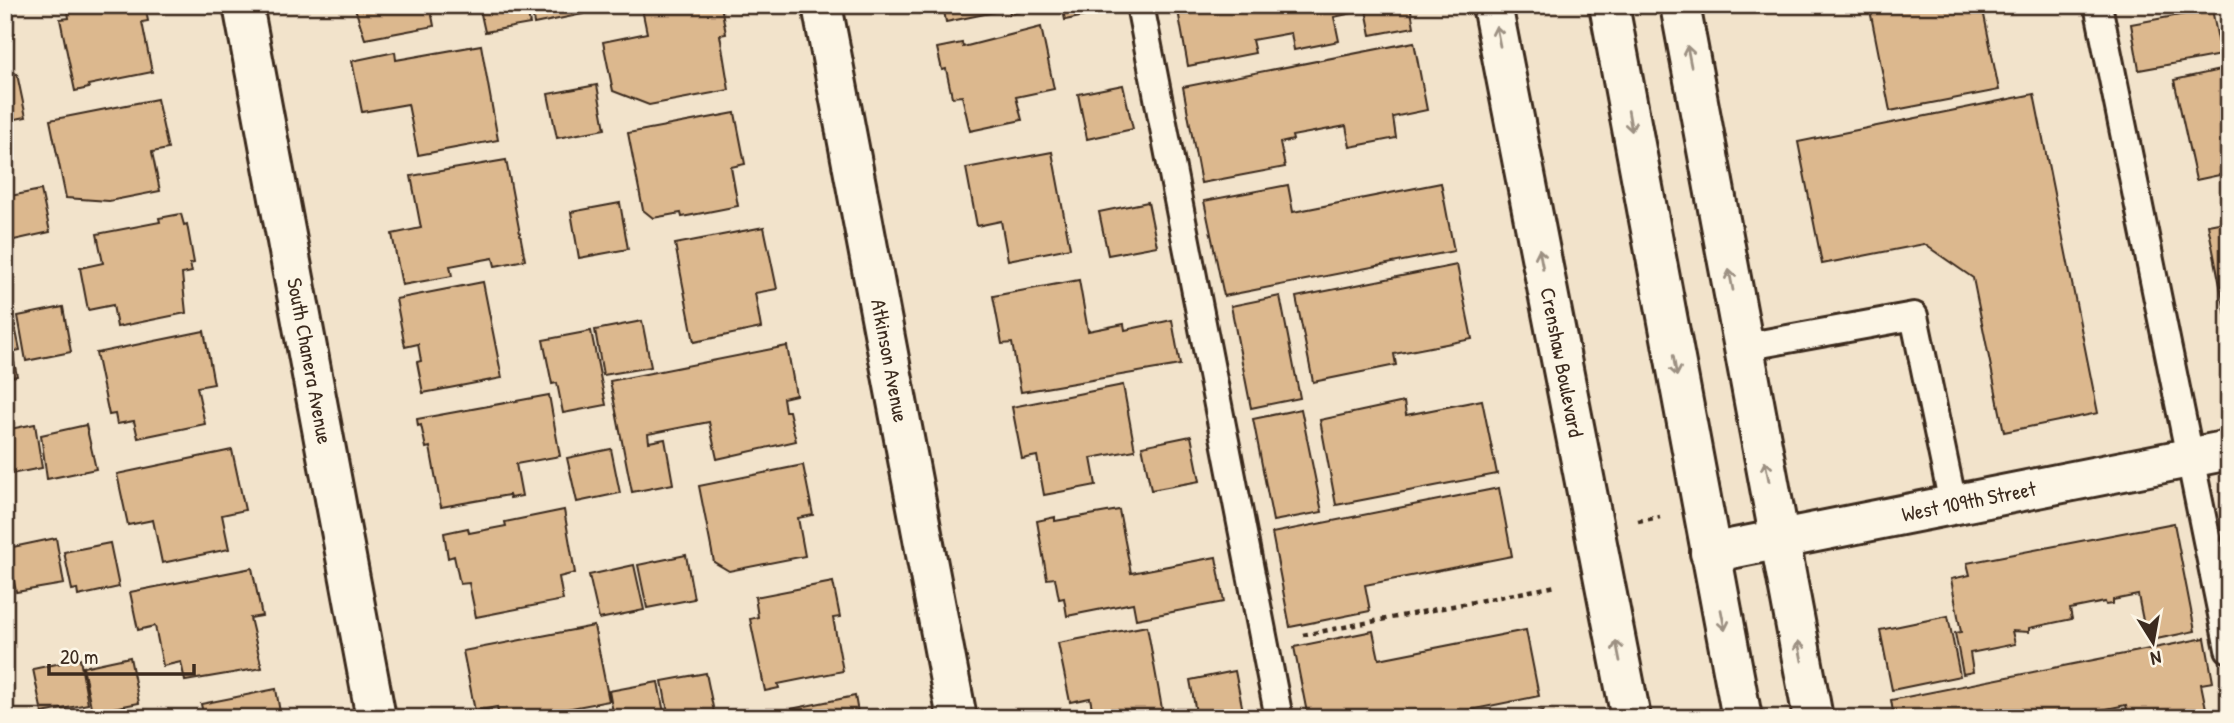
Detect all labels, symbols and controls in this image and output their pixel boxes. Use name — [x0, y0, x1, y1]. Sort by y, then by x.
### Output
one-way arrow — [1490, 25, 1504, 48]
one-way arrow — [1682, 45, 1696, 68]
one-way arrow — [1624, 109, 1637, 132]
one-way arrow — [1534, 248, 1548, 271]
one-way arrow — [1724, 269, 1737, 292]
street label: South Chanera Avenue — [280, 275, 340, 446]
street label: Crenshaw Boulevard — [1533, 285, 1591, 439]
street label: Atkinson Avenue — [864, 297, 916, 425]
one-way arrow — [1669, 354, 1682, 377]
one-way arrow — [1760, 460, 1773, 483]
street label: West 109th Street — [1899, 474, 2039, 529]
one-way arrow — [1716, 608, 1730, 631]
north arrow — [2118, 608, 2188, 678]
scale bar — [49, 632, 194, 676]
one-way arrow — [1610, 640, 1624, 663]
one-way arrow — [1793, 640, 1807, 663]
text: 20 m — [60, 642, 98, 671]
text: N — [2149, 645, 2164, 672]

